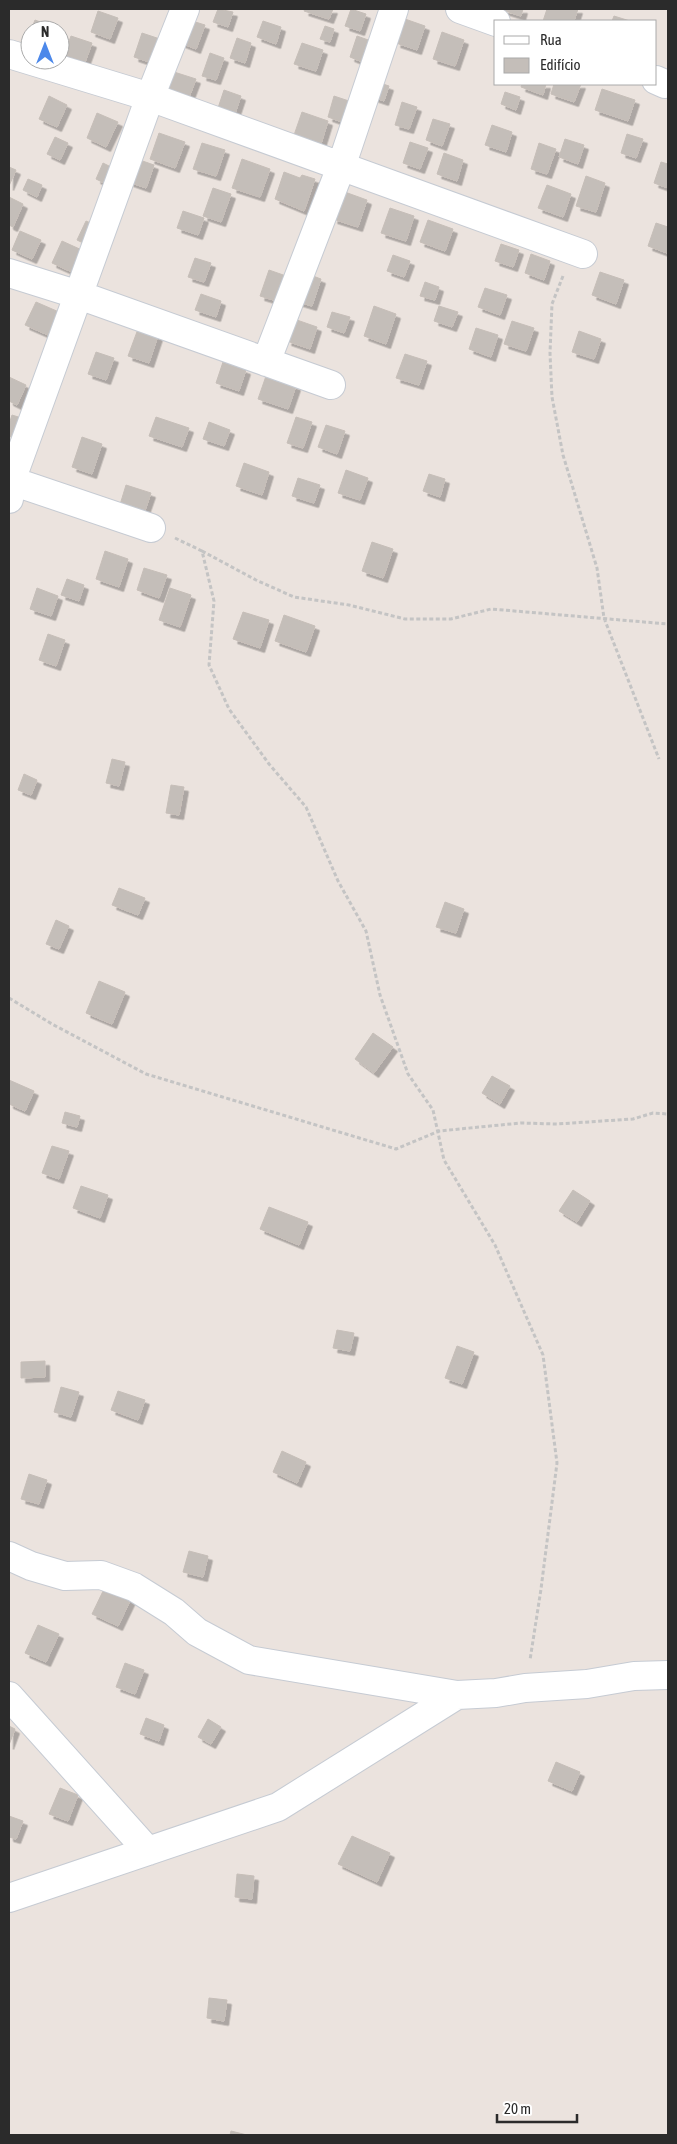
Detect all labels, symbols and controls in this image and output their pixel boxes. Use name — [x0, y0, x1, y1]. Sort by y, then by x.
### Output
north arrow — [20, 20, 70, 70]
legend — [494, 20, 657, 85]
text: N — [41, 24, 49, 40]
text: Rua — [540, 31, 562, 48]
text: Edifício — [540, 56, 581, 73]
scale bar — [497, 2092, 577, 2124]
text: 20 m — [504, 2100, 531, 2117]

